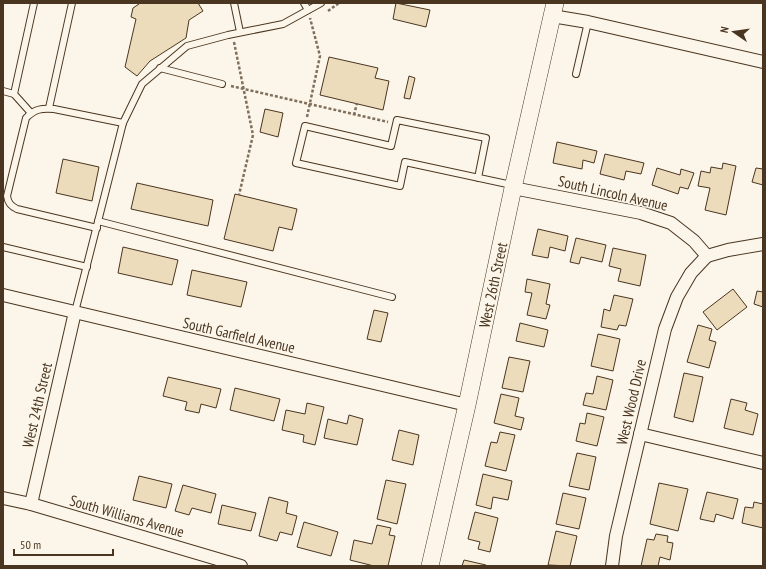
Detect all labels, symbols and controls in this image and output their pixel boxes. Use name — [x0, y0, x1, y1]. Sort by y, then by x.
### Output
north arrow — [714, 12, 754, 52]
text: N — [717, 25, 732, 34]
street label: South Lincoln Avenue — [556, 171, 670, 215]
street label: West 26th Street — [474, 240, 511, 329]
street label: South Garfield Avenue — [181, 313, 297, 357]
street label: West Wood Drive — [612, 357, 650, 447]
street label: West 24th Street — [18, 361, 56, 449]
street label: South Williams Avenue — [68, 491, 186, 541]
scale bar — [14, 531, 113, 557]
text: 50 m — [20, 537, 41, 552]

